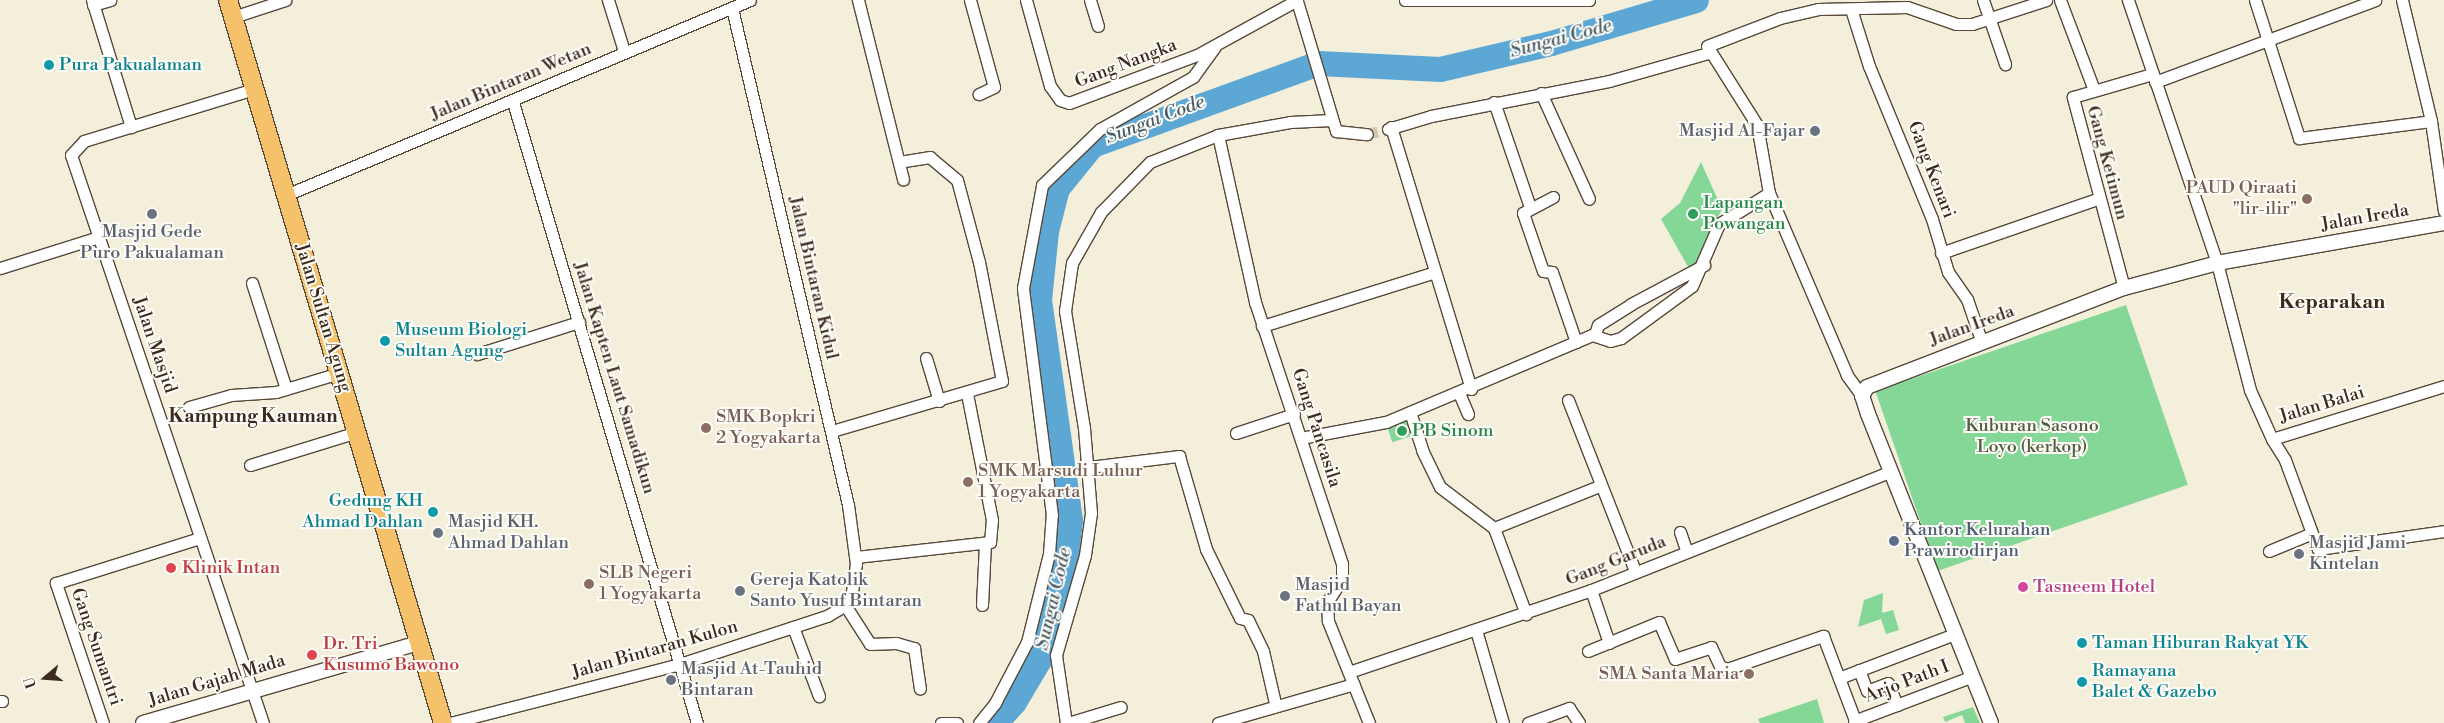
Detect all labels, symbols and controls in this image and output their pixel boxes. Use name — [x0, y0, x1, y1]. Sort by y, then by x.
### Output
water label: Sungai Code — [1507, 14, 1615, 64]
street label: Gang Nangka — [1072, 35, 1180, 93]
street label: Jalan Bintaran Wetan — [427, 38, 595, 126]
place label: Pura Pakualaman — [59, 54, 202, 76]
marker: Pura Pakualaman — [43, 59, 55, 71]
water label: Sungai Code — [1102, 91, 1208, 149]
street label: Gang Ketimun — [2081, 104, 2133, 222]
street label: Gang Kenari — [1903, 118, 1959, 222]
place label: Masjid Al-Fajar — [1679, 120, 1805, 142]
marker: Masjid Al-Fajar — [1809, 125, 1821, 137]
place label: PAUD Qiraati "lir-ilir" — [2186, 178, 2297, 220]
place label: Lapangan Powangan — [1703, 193, 1785, 235]
marker: PAUD Qiraati "lir-ilir" — [2301, 193, 2313, 205]
street label: Jalan Bintaran Kidul — [784, 194, 842, 362]
street label: Jalan Ireda — [2320, 200, 2410, 236]
marker: Masjid Gede Puro Pakualaman — [146, 208, 158, 220]
marker: Lapangan Powangan — [1687, 208, 1699, 220]
place label: Masjid Gede Puro Pakualaman — [80, 222, 224, 264]
street label: Jalan Sultan Agung — [290, 241, 356, 395]
street label: Jalan Kapten Laut Samadikun — [568, 259, 660, 497]
district label: Keparakan — [2279, 290, 2385, 314]
street label: Jalan Masjid — [127, 294, 181, 396]
street label: Jalan Ireda — [1927, 301, 2017, 351]
place label: Museum Biologi Sultan Agung — [395, 320, 527, 362]
marker: Museum Biologi Sultan Agung — [379, 335, 391, 347]
street label: Gang Pancasila — [1287, 366, 1345, 490]
street label: Jalan Balai — [2277, 382, 2367, 428]
district label: Kampung Kauman — [168, 406, 338, 428]
place label: SMK Bopkri 2 Yogyakarta — [716, 407, 821, 449]
park label: Kuburan Sasono Loyo (kerkop) — [1965, 416, 2099, 458]
place label: PB Sinom — [1412, 420, 1494, 442]
marker: SMK Bopkri 2 Yogyakarta — [700, 422, 712, 434]
marker: PB Sinom — [1396, 425, 1408, 437]
place label: SMK Marsudi Luhur 1 Yogyakarta — [978, 461, 1143, 504]
marker: SMK Marsudi Luhur 1 Yogyakarta — [962, 476, 974, 488]
place label: Gedung KH Ahmad Dahlan — [302, 491, 423, 534]
marker: Gedung KH Ahmad Dahlan — [427, 506, 439, 518]
place label: Masjid KH. Ahmad Dahlan — [448, 512, 569, 554]
place label: Kantor Kelurahan Prawirodirjan — [1904, 520, 2051, 562]
marker: Masjid KH. Ahmad Dahlan — [432, 527, 444, 539]
street label: Gang Garuda — [1563, 531, 1669, 591]
place label: Masjid Jami Kintelan — [2309, 533, 2406, 576]
marker: Kantor Kelurahan Prawirodirjan — [1888, 535, 1900, 547]
water label: Sungai Code — [1031, 545, 1077, 653]
marker: Masjid Jami Kintelan — [2293, 548, 2305, 560]
place label: Klinik Intan — [182, 557, 280, 579]
marker: Klinik Intan — [164, 561, 178, 575]
place label: SLB Negeri 1 Yogyakarta — [599, 563, 701, 606]
place label: Gereja Katolik Santo Yusuf Bintaran — [750, 570, 922, 612]
place label: Masjid Fathul Bayan — [1295, 575, 1402, 618]
place label: Tasneem Hotel — [2033, 576, 2155, 598]
marker: SLB Negeri 1 Yogyakarta — [583, 578, 595, 590]
marker: Tasneem Hotel — [2017, 581, 2029, 593]
street label: Gang Sumantri — [66, 585, 126, 709]
marker: Gereja Katolik Santo Yusuf Bintaran — [734, 585, 746, 597]
marker: Masjid Fathul Bayan — [1279, 590, 1291, 602]
street label: Jalan Bintaran Kulon — [569, 616, 741, 684]
place label: Taman Hiburan Rakyat YK — [2092, 632, 2308, 654]
place label: Dr. Tri Kusumo Bawono — [323, 634, 459, 676]
marker: Taman Hiburan Rakyat YK — [2076, 637, 2088, 649]
marker: Dr. Tri Kusumo Bawono — [305, 648, 319, 662]
street label: Jalan Gajah Mada — [146, 650, 288, 712]
north arrow — [20, 653, 70, 703]
street label: Arjo Path I — [1862, 656, 1952, 708]
place label: Masjid At-Tauhid Bintaran — [681, 659, 822, 702]
place label: Ramayana Balet & Gazebo — [2092, 661, 2217, 704]
place label: SMA Santa Maria — [1599, 663, 1739, 685]
marker: SMA Santa Maria — [1743, 668, 1755, 680]
marker: Masjid At-Tauhid Bintaran — [665, 674, 677, 686]
text: U — [20, 675, 41, 691]
marker: Ramayana Balet & Gazebo — [2076, 676, 2088, 688]

